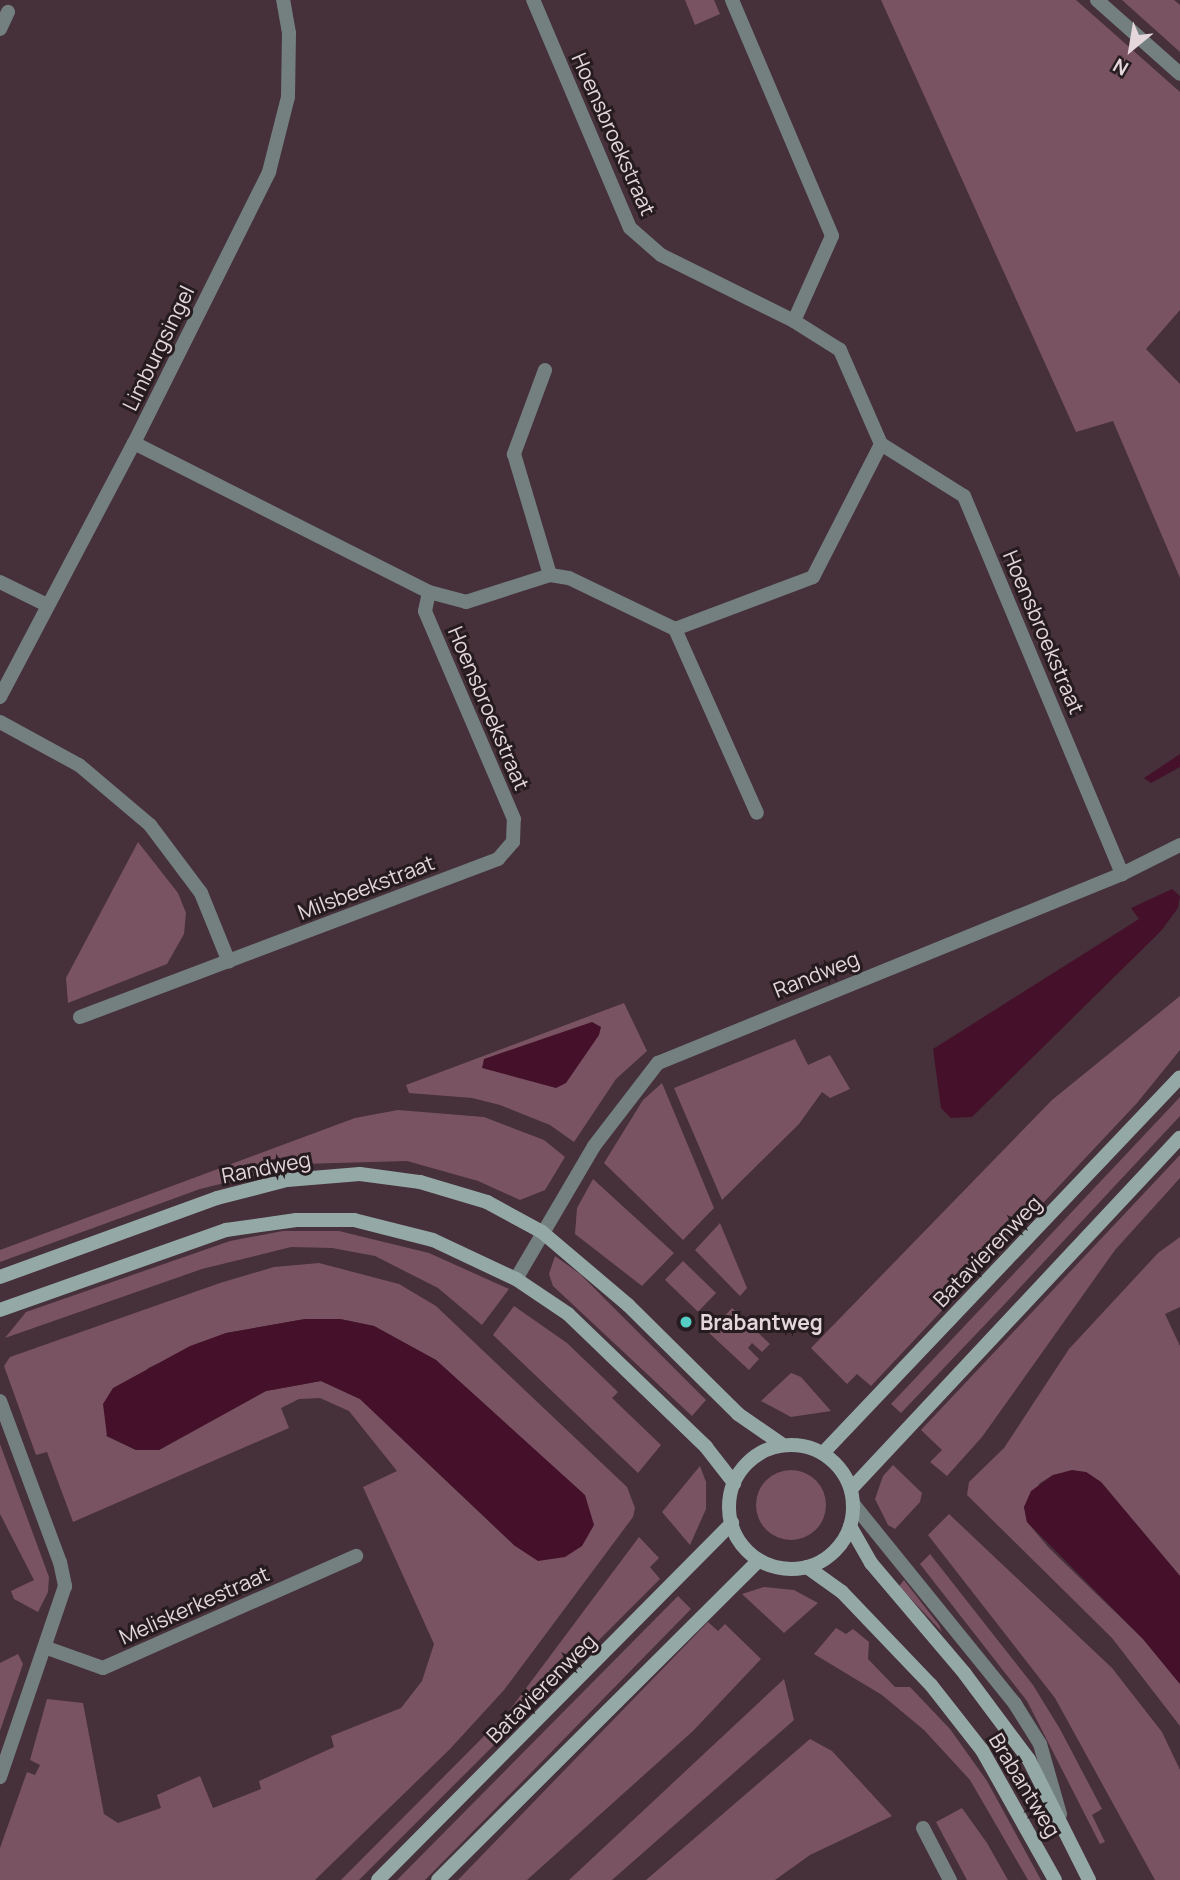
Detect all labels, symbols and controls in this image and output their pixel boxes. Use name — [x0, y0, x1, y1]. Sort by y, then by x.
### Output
north arrow — [1096, 14, 1166, 84]
street label: Hoensbroekstraat — [567, 49, 661, 219]
text: N — [1108, 53, 1133, 82]
street label: Limburgsingel — [117, 281, 199, 415]
street label: Hoensbroekstraat — [998, 546, 1090, 718]
street label: Hoensbroekstraat — [443, 622, 535, 794]
street label: Milsbeekstraat — [294, 849, 438, 925]
street label: Randweg — [769, 945, 863, 1003]
street label: Randweg — [219, 1146, 313, 1188]
street label: Batavierenweg — [928, 1190, 1046, 1312]
place label: Brabantweg — [700, 1309, 823, 1335]
marker: Brabantweg — [678, 1314, 694, 1330]
street label: Meliskerkestraat — [115, 1561, 273, 1649]
street label: Batavierenweg — [481, 1628, 601, 1748]
street label: Brabantweg — [984, 1728, 1066, 1842]

